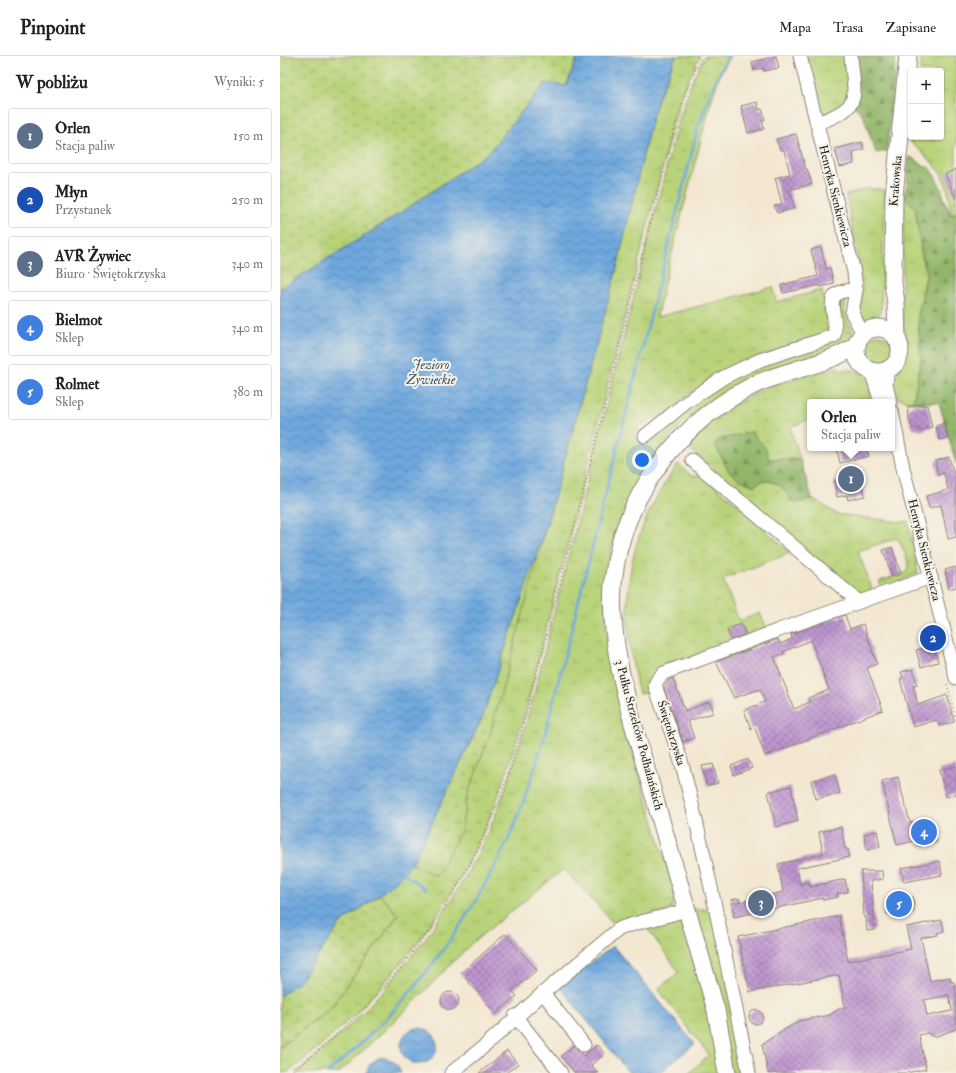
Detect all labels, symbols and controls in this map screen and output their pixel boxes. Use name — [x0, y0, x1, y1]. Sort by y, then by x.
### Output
text: Pinpoint — [20, 16, 85, 40]
text: Mapa — [779, 19, 811, 36]
text: Trasa — [833, 19, 863, 36]
text: Zapisane — [885, 19, 936, 36]
map controls — [908, 68, 944, 140]
button: + — [908, 68, 944, 104]
text: W pobliżu — [16, 72, 88, 93]
text: Wyniki: 5 — [214, 74, 264, 90]
button: − — [908, 104, 944, 140]
text: Orlen — [55, 119, 91, 138]
text: 1 — [28, 128, 32, 144]
text: 150 m — [233, 128, 263, 144]
text: Stacja paliw — [55, 138, 115, 154]
street label: Henryka Sienkiewicza — [815, 143, 855, 250]
street label: Krakowska — [886, 154, 906, 207]
text: Młyn — [55, 183, 88, 202]
text: 2 — [27, 192, 33, 208]
text: 250 m — [231, 192, 263, 208]
text: Przystanek — [55, 202, 112, 218]
text: AVR Żywiec — [55, 247, 131, 266]
text: 3 — [28, 256, 33, 272]
text: 340 m — [232, 256, 263, 272]
text: Biuro · Świętokrzyska — [55, 266, 166, 282]
text: Bielmot — [55, 311, 102, 330]
text: 4 — [26, 320, 34, 336]
text: 340 m — [232, 320, 263, 336]
text: Sklep — [55, 330, 84, 346]
water label: Jezioro Żywieckie — [406, 357, 456, 388]
text: Rolmet — [55, 375, 99, 394]
text: 5 — [27, 384, 33, 400]
text: 380 m — [232, 384, 263, 400]
text: Sklep — [55, 394, 84, 410]
popup — [807, 399, 895, 451]
text: Orlen — [821, 408, 857, 427]
text: Stacja paliw — [821, 427, 881, 443]
your location — [632, 450, 652, 470]
pin: 1 — [838, 464, 864, 494]
street label: Henryka Sienkiewicza — [904, 497, 944, 604]
pin: 2 — [920, 623, 946, 653]
street label: 3 Pułku Strzelców Podhalańskich — [612, 658, 666, 813]
street label: Świętokrzyska — [653, 698, 689, 769]
pin: 4 — [911, 817, 937, 847]
pin: 3 — [748, 888, 774, 918]
pin: 5 — [886, 889, 912, 919]

